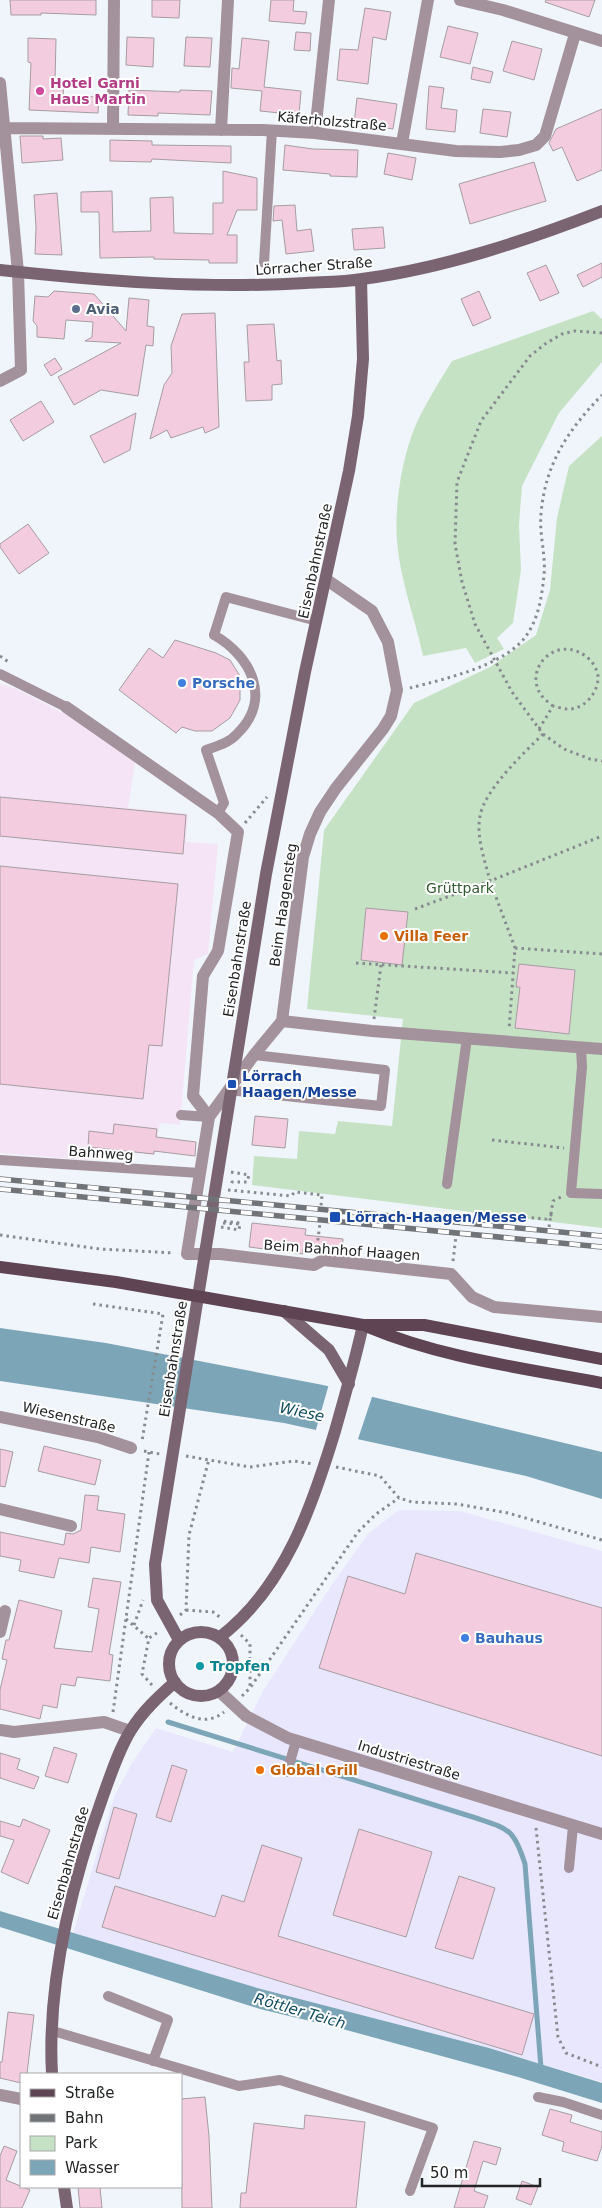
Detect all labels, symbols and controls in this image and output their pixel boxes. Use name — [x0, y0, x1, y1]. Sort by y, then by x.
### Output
place label: Hotel Garni Haus Martin — [50, 75, 146, 107]
marker: Hotel Garni Haus Martin — [34, 85, 46, 97]
street label: Käferholzstraße — [277, 108, 387, 134]
street label: Lörracher Straße — [255, 254, 373, 278]
place label: Avia — [86, 301, 120, 317]
marker: Avia — [70, 303, 82, 315]
street label: Eisenbahnstraße — [295, 502, 335, 620]
place label: Porsche — [192, 675, 255, 691]
marker: Porsche — [176, 677, 188, 689]
street label: Beim Haagensteg — [266, 842, 300, 968]
park label: Grüttpark — [426, 880, 495, 896]
street label: Eisenbahnstraße — [220, 900, 254, 1018]
place label: Villa Feer — [394, 928, 468, 944]
marker: Villa Feer — [378, 930, 390, 942]
place label: Lörrach Haagen/Messe — [242, 1068, 357, 1100]
marker: Lörrach Haagen/Messe — [226, 1078, 238, 1090]
street label: Bahnweg — [68, 1143, 134, 1163]
place label: Lörrach-Haagen/Messe — [346, 1209, 527, 1225]
marker: Lörrach-Haagen/Messe — [328, 1210, 342, 1224]
street label: Beim Bahnhof Haagen — [263, 1237, 421, 1263]
street label: Eisenbahnstraße — [156, 1300, 190, 1418]
street label: Wiesenstraße — [21, 1398, 117, 1436]
water label: Wiese — [278, 1398, 326, 1426]
place label: Bauhaus — [475, 1630, 543, 1646]
marker: Bauhaus — [459, 1632, 471, 1644]
place label: Tropfen — [210, 1658, 270, 1674]
marker: Tropfen — [194, 1660, 206, 1672]
street label: Industriestraße — [356, 1737, 462, 1783]
place label: Global Grill — [270, 1762, 358, 1778]
marker: Global Grill — [254, 1764, 266, 1776]
street label: Eisenbahnstraße — [44, 1804, 92, 1922]
water label: Röttler Teich — [252, 1989, 348, 2033]
legend — [20, 2073, 182, 2188]
text: Straße — [65, 2084, 114, 2102]
text: Bahn — [65, 2109, 104, 2127]
text: Park — [65, 2134, 98, 2152]
scale bar — [422, 2156, 540, 2188]
text: Wasser — [65, 2159, 120, 2177]
text: 50 m — [430, 2164, 468, 2182]

